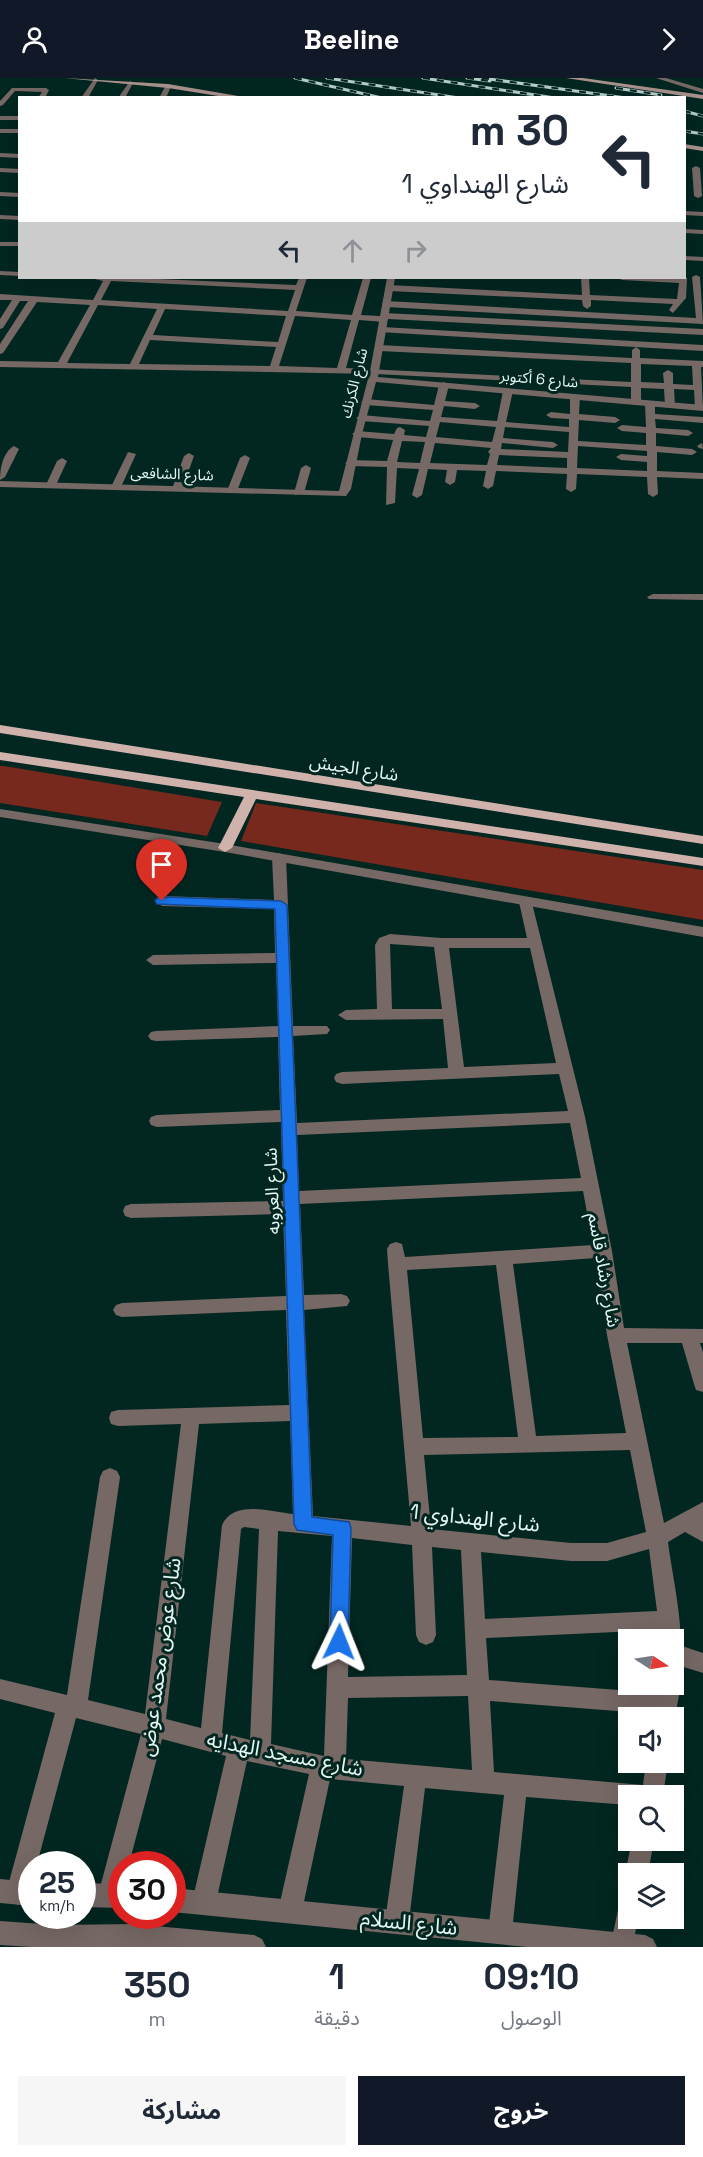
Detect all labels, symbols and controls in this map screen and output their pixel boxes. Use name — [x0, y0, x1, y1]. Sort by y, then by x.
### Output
text: Beeline — [304, 22, 399, 57]
icon: person — [18, 23, 51, 56]
icon: forward — [652, 23, 685, 56]
text: 30 m — [470, 104, 569, 157]
icon: left — [590, 120, 668, 198]
text: شارع الهنداوي 1 — [401, 166, 569, 201]
icon: left — [273, 234, 306, 267]
icon: ahead — [336, 234, 369, 267]
icon: right — [399, 234, 432, 267]
street label: شارع الكرنك — [336, 346, 374, 421]
street label: شارع 6 أكتوبر — [498, 366, 579, 394]
street label: شارع الشافعى — [130, 463, 214, 487]
street label: شارع الجيش — [308, 749, 400, 789]
pin — [136, 839, 187, 901]
icon: arrive — [145, 848, 178, 881]
street label: شارع العروبه — [258, 1147, 288, 1235]
street label: شارع رشاد قاسم — [580, 1211, 626, 1329]
street label: شارع الهنداوي 1 — [409, 1497, 541, 1541]
street label: شارع عوض محمد عوض — [132, 1556, 189, 1758]
position arrow — [307, 1610, 371, 1674]
north arrow — [618, 1629, 684, 1695]
map controls — [618, 1629, 684, 1929]
button: sound — [618, 1707, 684, 1773]
street label: شارع مسجد الهدايه — [204, 1725, 366, 1784]
button: search — [618, 1785, 684, 1851]
speed limit sign: 30 — [108, 1851, 186, 1929]
text: 25 — [39, 1863, 75, 1902]
button: layers — [618, 1863, 684, 1929]
text: km/h — [39, 1896, 75, 1915]
street label: شارع السلام — [359, 1904, 459, 1944]
text: 1 — [329, 1954, 345, 2000]
text: 09:10 — [483, 1954, 579, 2000]
text: 350 — [124, 1962, 191, 2008]
text: دقيقة — [314, 2005, 360, 2031]
text: الوصول — [501, 2005, 562, 2031]
text: m — [149, 2006, 166, 2032]
button: مشاركة — [18, 2076, 346, 2145]
button: خروج — [358, 2076, 685, 2145]

